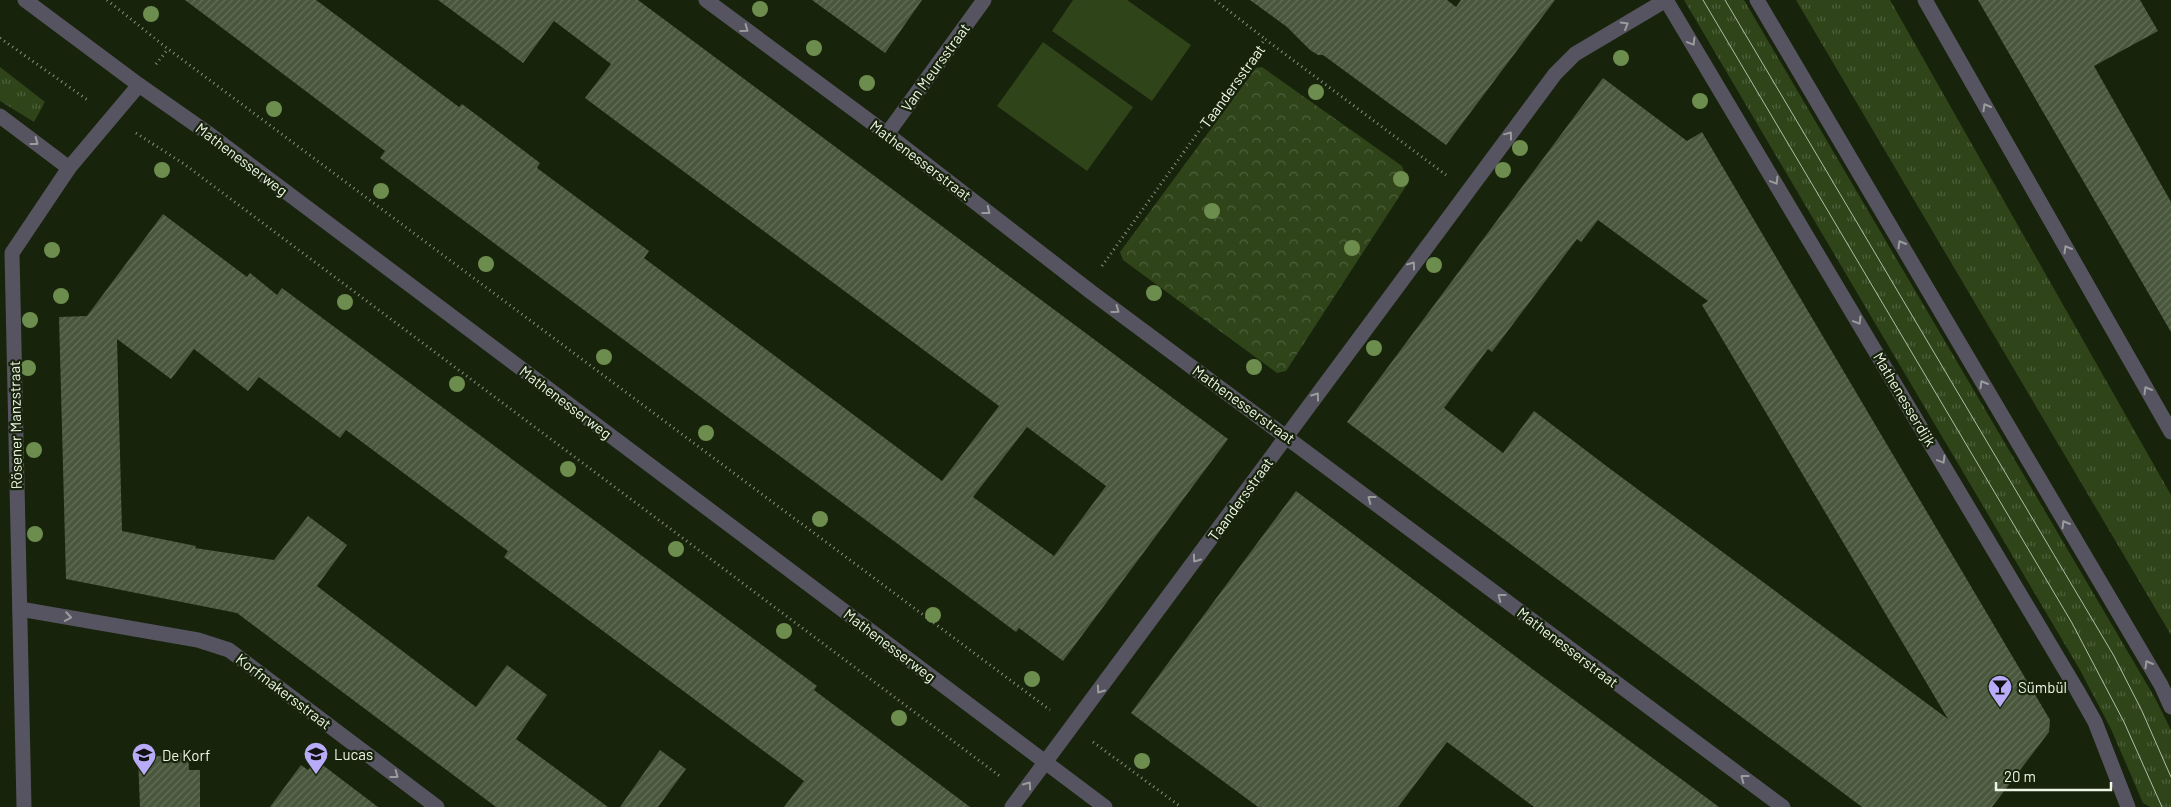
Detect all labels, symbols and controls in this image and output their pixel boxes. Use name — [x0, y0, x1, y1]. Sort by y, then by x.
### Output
street label: Van Meursstraat — [897, 19, 973, 115]
one-way arrow — [1619, 21, 1628, 31]
one-way arrow — [739, 23, 749, 32]
one-way arrow — [1685, 36, 1695, 45]
street label: Taandersstraat — [1196, 41, 1268, 131]
one-way arrow — [1983, 104, 1993, 113]
street label: Mathenesserstraat — [867, 116, 975, 204]
street label: Mathenesserweg — [193, 119, 291, 199]
one-way arrow — [1503, 131, 1512, 141]
one-way arrow — [29, 136, 39, 145]
one-way arrow — [1768, 176, 1778, 185]
one-way arrow — [981, 205, 991, 214]
one-way arrow — [1897, 240, 1907, 249]
one-way arrow — [2063, 245, 2073, 254]
one-way arrow — [1406, 261, 1415, 271]
one-way arrow — [1110, 304, 1119, 312]
one-way arrow — [1852, 315, 1862, 324]
street label: Mathenesserdijk — [1870, 349, 1940, 450]
street label: Rösener Manzstraat — [5, 360, 25, 490]
street label: Mathenesserstraat — [1189, 361, 1299, 447]
street label: Mathenesserweg — [517, 362, 615, 442]
one-way arrow — [1979, 380, 1989, 389]
one-way arrow — [2143, 386, 2153, 395]
one-way arrow — [1310, 392, 1319, 402]
street label: Taandersstraat — [1204, 454, 1276, 544]
one-way arrow — [1935, 455, 1945, 464]
one-way arrow — [1368, 497, 1377, 505]
one-way arrow — [2062, 520, 2072, 529]
one-way arrow — [1193, 554, 1202, 563]
one-way arrow — [1498, 594, 1507, 602]
street label: Mathenesserstraat — [1514, 603, 1622, 691]
street label: Mathenesserweg — [841, 605, 939, 685]
one-way arrow — [63, 612, 72, 622]
street label: Korfmakersstraat — [233, 649, 335, 733]
one-way arrow — [2144, 660, 2154, 669]
bar icon: Sümbül — [1987, 674, 2013, 708]
place label: Sümbül — [2018, 678, 2067, 696]
one-way arrow — [1097, 684, 1105, 693]
school or university icon: Lucas — [303, 741, 329, 775]
school or university icon: De Korf — [131, 742, 157, 776]
place label: Lucas — [334, 745, 373, 763]
place label: De Korf — [162, 746, 210, 764]
scale bar — [1996, 760, 2111, 792]
text: 20 m — [2004, 767, 2036, 785]
one-way arrow — [389, 770, 398, 778]
one-way arrow — [1740, 775, 1750, 784]
one-way arrow — [1023, 782, 1031, 791]

